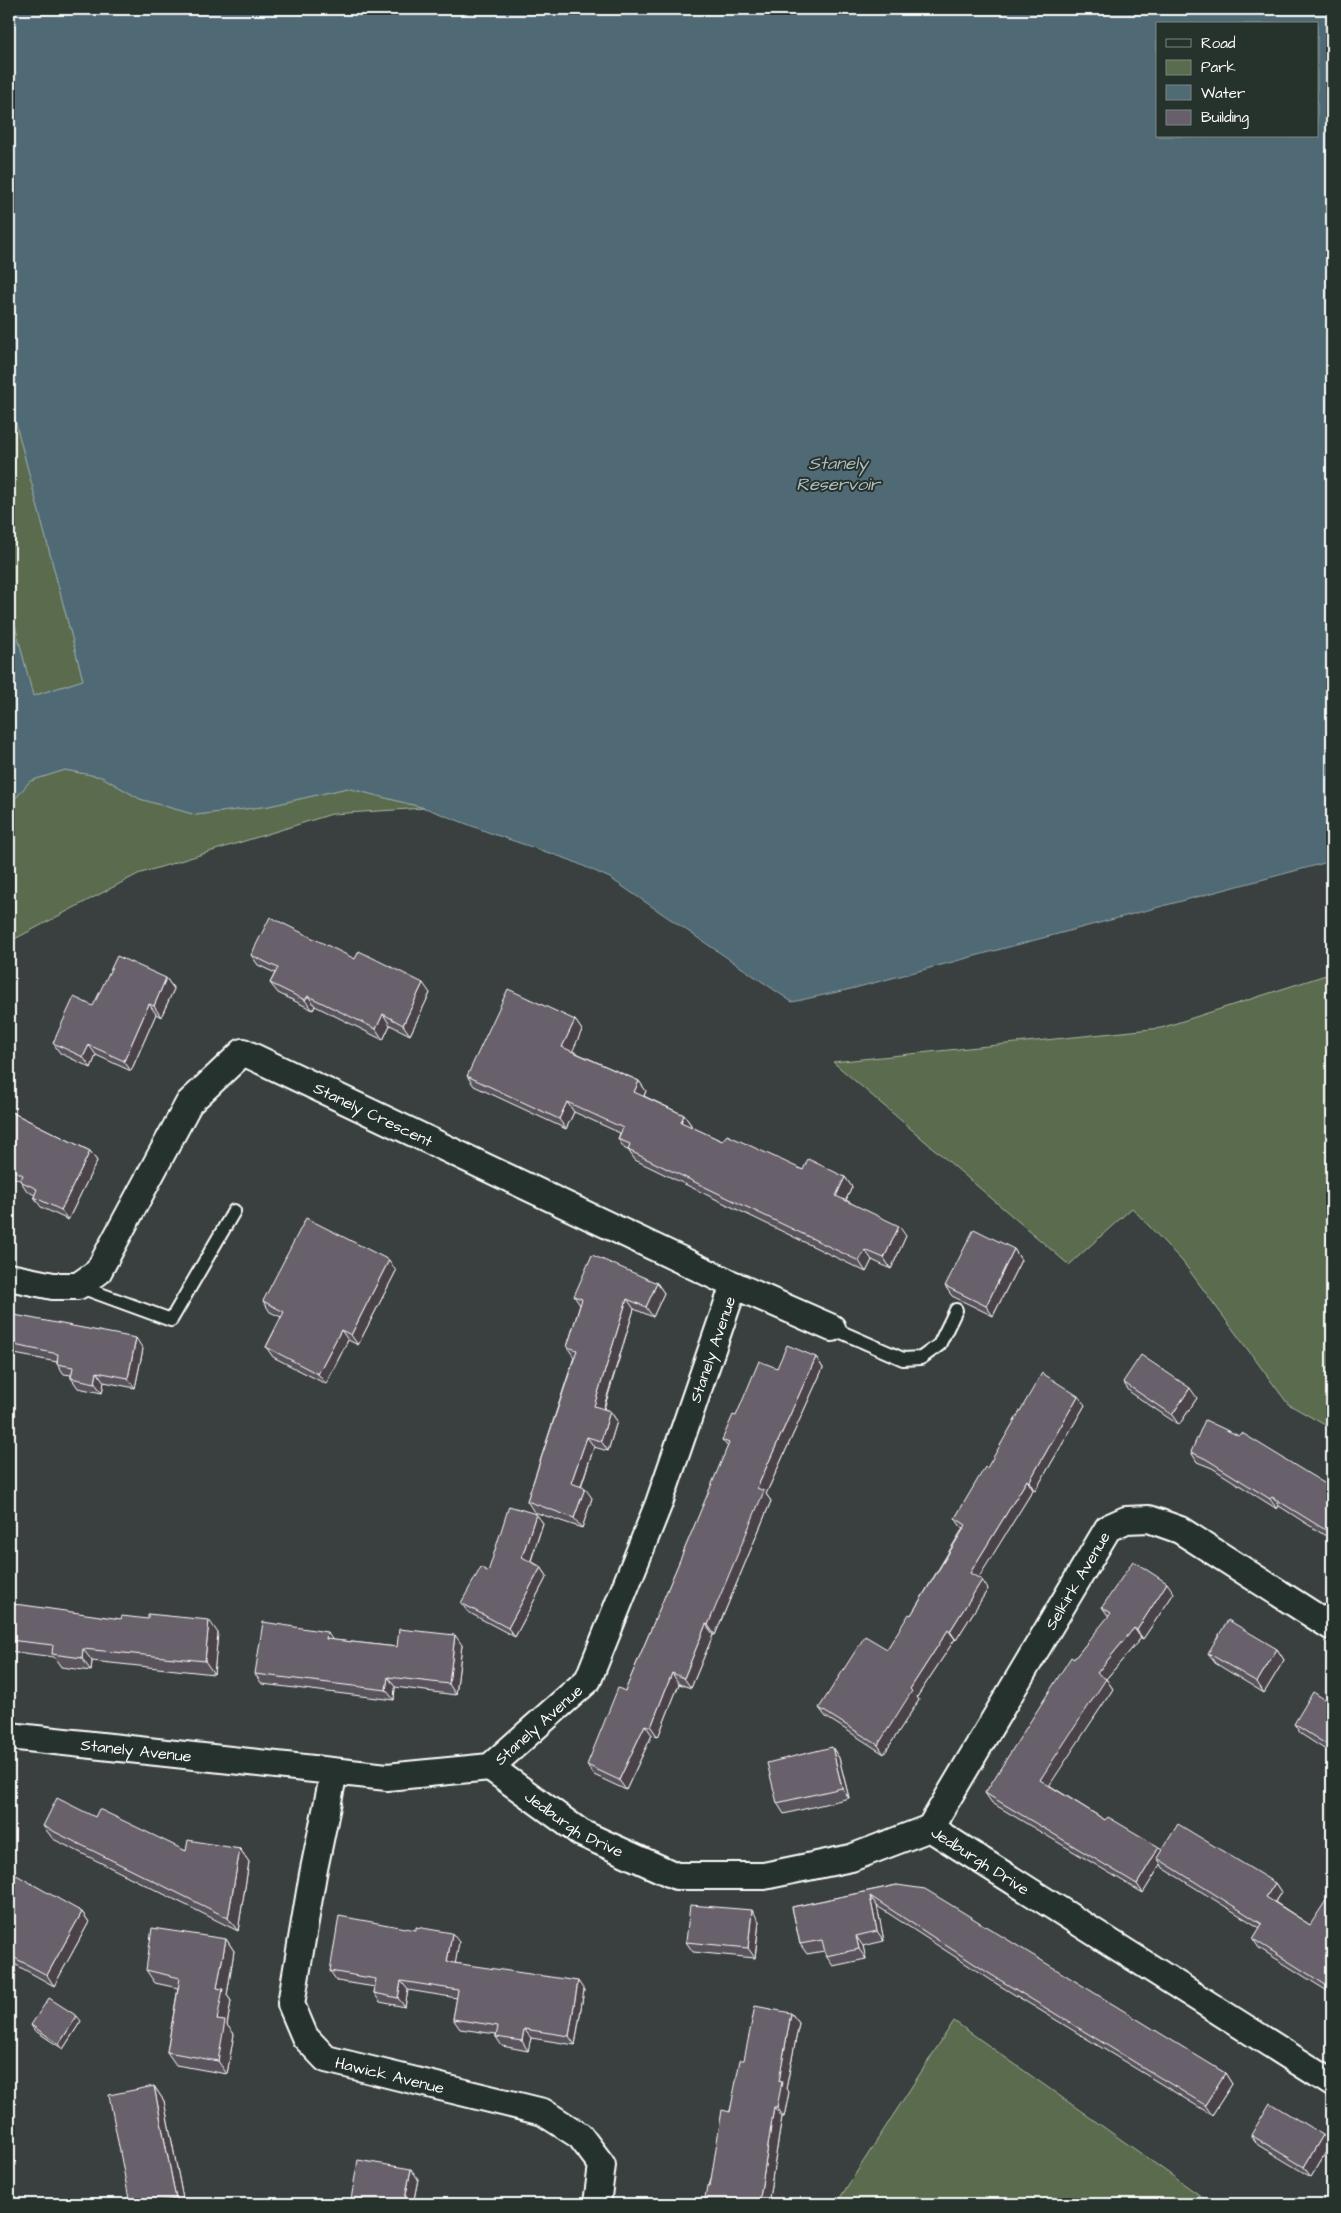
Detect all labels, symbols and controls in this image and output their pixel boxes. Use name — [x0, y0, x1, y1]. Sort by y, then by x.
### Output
legend — [1156, 22, 1318, 138]
text: Road — [1201, 33, 1236, 54]
text: Park — [1201, 57, 1236, 78]
text: Water — [1201, 83, 1245, 104]
text: Building — [1201, 107, 1249, 129]
water label: Stanely Reservoir — [796, 451, 882, 497]
street label: Stanely Crescent — [310, 1077, 437, 1153]
street label: Stanely Avenue — [684, 1293, 741, 1406]
street label: Selkirk Avenue — [1040, 1527, 1116, 1634]
street label: Stanely Avenue — [490, 1680, 588, 1770]
street label: Stanely Avenue — [80, 1734, 193, 1768]
street label: Jedburgh Drive — [520, 1786, 627, 1863]
street label: Jedburgh Drive — [927, 1822, 1034, 1901]
street label: Hawick Avenue — [333, 2052, 447, 2100]

